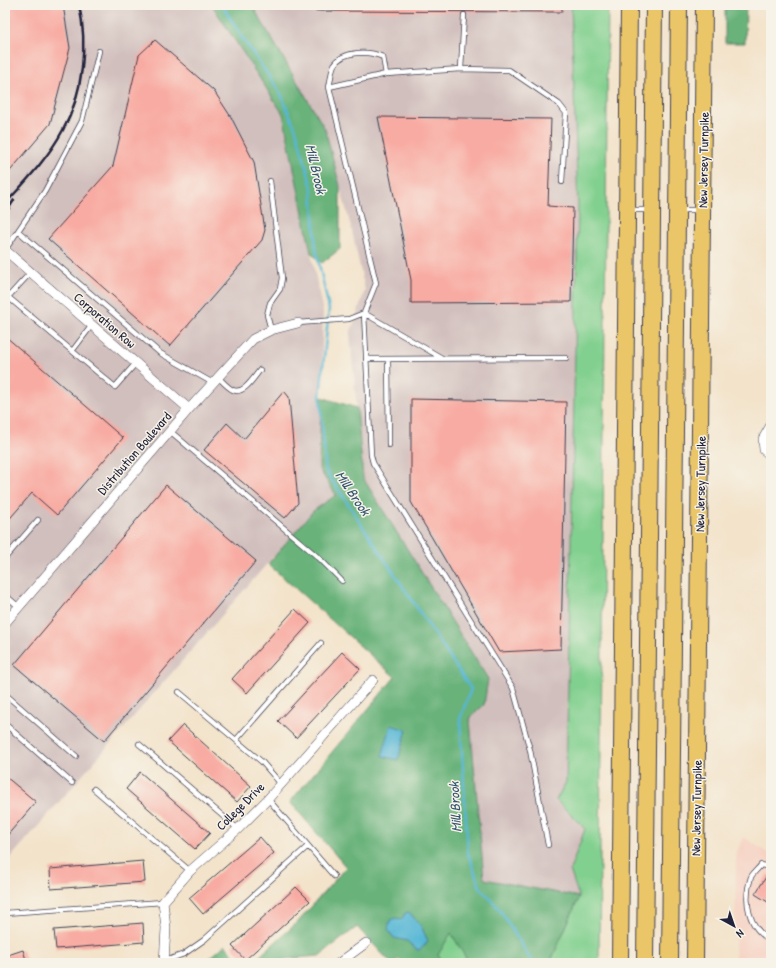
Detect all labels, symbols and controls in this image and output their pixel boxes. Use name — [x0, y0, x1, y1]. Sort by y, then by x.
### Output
street label: New Jersey Turnpike — [693, 112, 713, 208]
water label: Mill Brook — [302, 142, 332, 197]
street label: Corporation Row — [70, 288, 140, 352]
street label: Distribution Boulevard — [93, 408, 175, 498]
street label: New Jersey Turnpike — [690, 436, 710, 532]
water label: Mill Brook — [331, 467, 376, 520]
street label: New Jersey Turnpike — [686, 760, 706, 856]
street label: College Drive — [212, 778, 268, 834]
water label: Mill Brook — [444, 780, 465, 833]
north arrow — [714, 906, 754, 946]
text: N — [734, 926, 747, 941]

